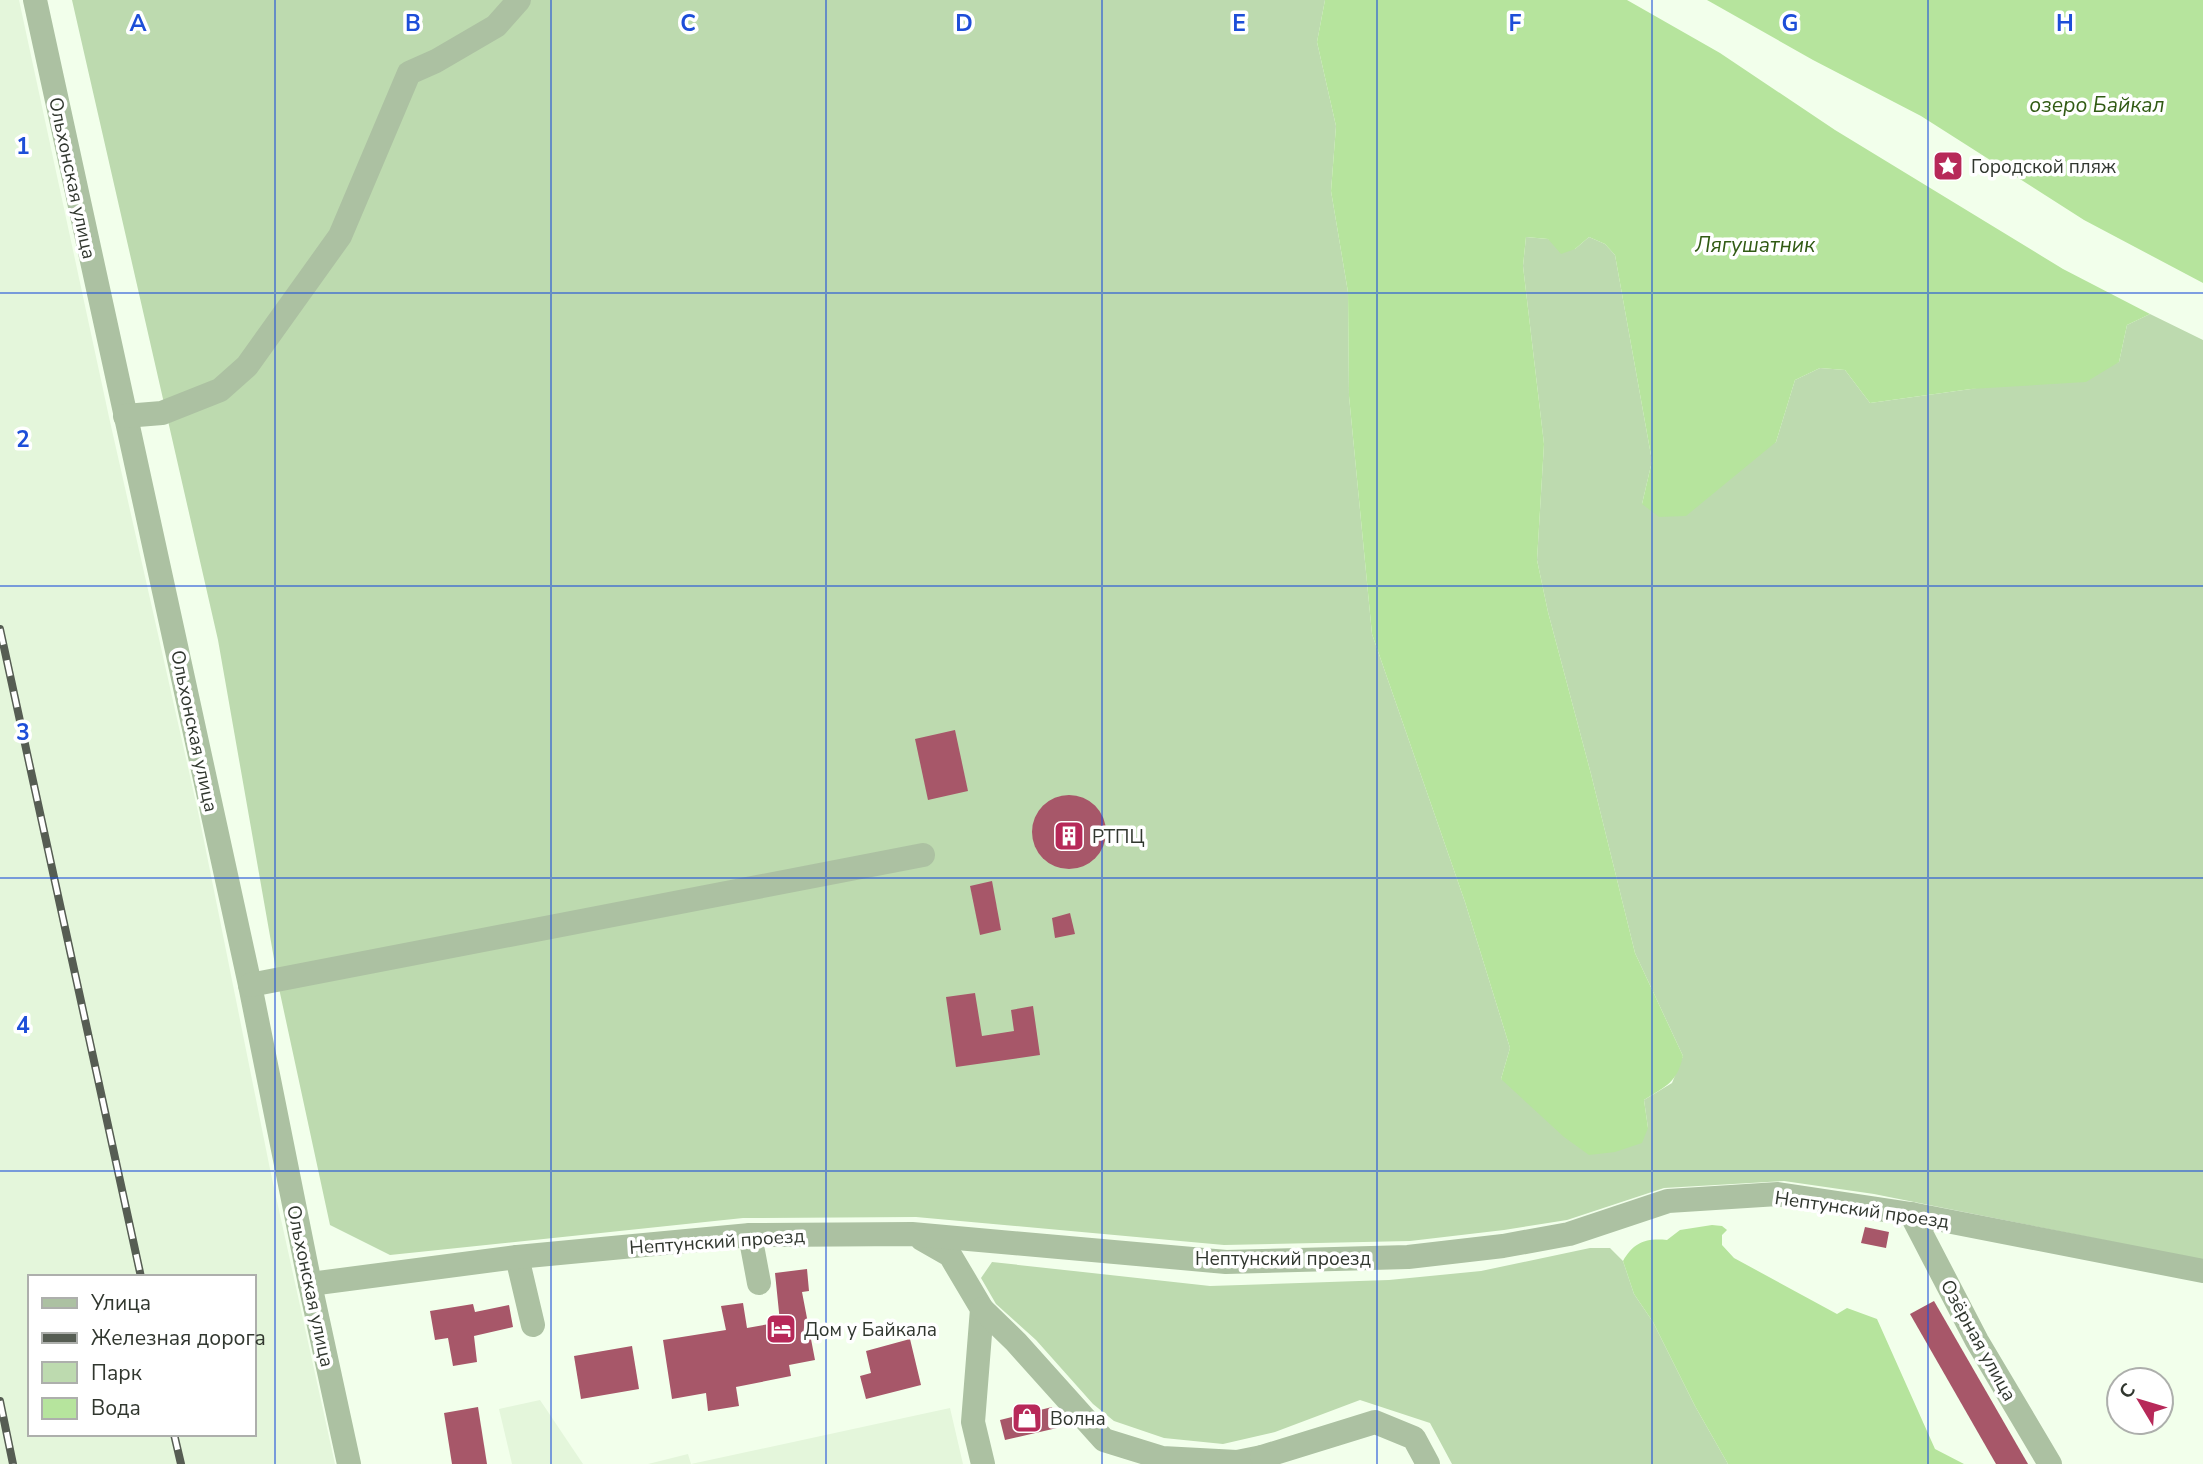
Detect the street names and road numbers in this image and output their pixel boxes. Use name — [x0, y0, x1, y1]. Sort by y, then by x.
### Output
street label: Ольхонская улица — [42, 95, 102, 262]
street label: Ольхонская улица — [164, 648, 224, 815]
street label: Нептунский проезд — [1773, 1185, 1951, 1235]
street label: Ольхонская улица — [280, 1203, 340, 1370]
street label: Нептунский проезд — [628, 1223, 806, 1261]
street label: Нептунский проезд — [1195, 1246, 1371, 1272]
street label: Озёрная улица — [1934, 1275, 2022, 1406]

